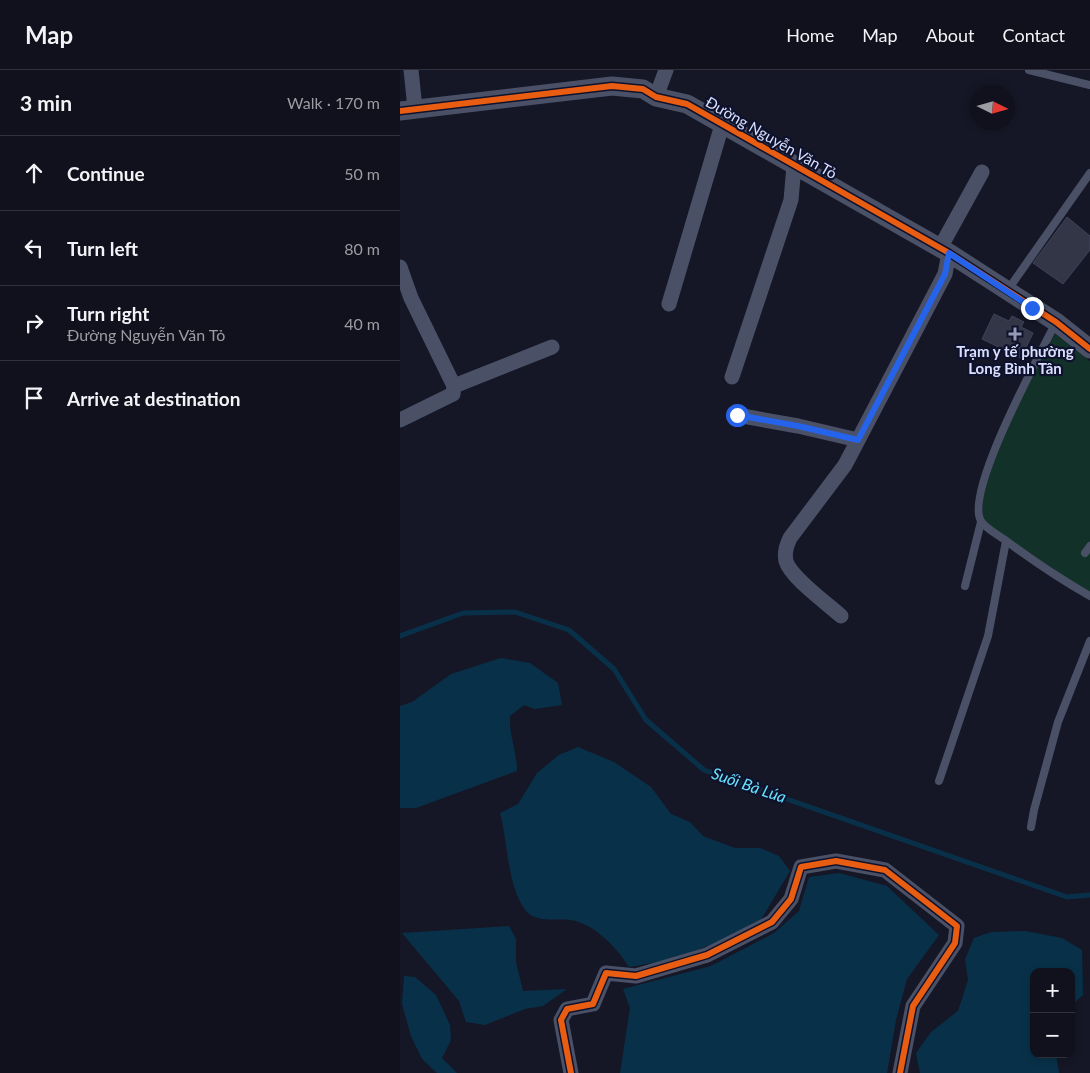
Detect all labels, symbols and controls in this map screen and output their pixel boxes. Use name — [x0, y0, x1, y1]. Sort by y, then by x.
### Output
text: Map — [25, 20, 73, 49]
text: Home — [786, 24, 834, 46]
text: Map — [862, 24, 898, 46]
text: About — [926, 24, 975, 46]
text: Contact — [1003, 24, 1065, 46]
north arrow — [970, 85, 1015, 130]
text: 3 min — [20, 90, 72, 115]
street label: Đường Nguyễn Văn Tỏ — [703, 92, 840, 182]
text: Walk · 170 m — [287, 93, 380, 112]
icon: ahead — [20, 159, 48, 187]
text: Continue — [67, 162, 145, 185]
text: 50 m — [344, 164, 380, 183]
icon: left — [20, 234, 48, 262]
text: Turn left — [67, 237, 138, 260]
text: 80 m — [344, 239, 380, 258]
route end — [1021, 297, 1044, 320]
text: Turn right — [67, 302, 149, 325]
icon: right — [20, 309, 48, 337]
text: 40 m — [344, 314, 380, 333]
text: Đường Nguyễn Văn Tỏ — [67, 325, 225, 344]
marker: Trạm y tế phường Long Bình Tân — [1008, 327, 1022, 341]
place label: Trạm y tế phường Long Bình Tân — [956, 342, 1074, 377]
icon: arrive — [20, 384, 48, 412]
text: Arrive at destination — [67, 387, 240, 410]
route start — [726, 404, 749, 427]
water label: Suối Bà Lúa — [709, 763, 789, 806]
map controls — [1030, 968, 1075, 1058]
button: + — [1030, 968, 1075, 1013]
button: − — [1030, 1013, 1075, 1058]

